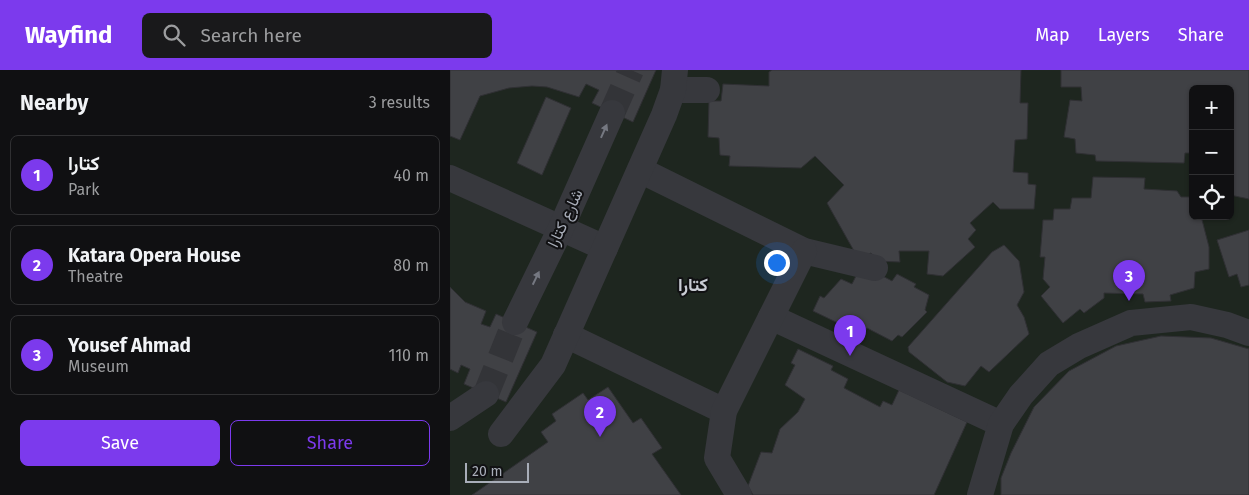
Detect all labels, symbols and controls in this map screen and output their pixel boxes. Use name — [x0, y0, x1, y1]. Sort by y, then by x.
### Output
search box — [142, 13, 492, 58]
text: Wayfind — [25, 21, 112, 49]
icon: search — [160, 21, 188, 49]
text: Search here — [200, 24, 302, 47]
text: Map — [1035, 24, 1070, 46]
text: Layers — [1098, 24, 1150, 46]
text: Share — [1178, 24, 1224, 46]
map controls — [1189, 85, 1234, 220]
button: + — [1189, 85, 1234, 130]
text: Nearby — [20, 90, 88, 116]
text: 3 results — [369, 93, 430, 112]
one-way arrow — [601, 124, 609, 138]
button: − — [1189, 130, 1234, 175]
text: كتارا — [68, 152, 100, 175]
text: 1 — [33, 166, 41, 185]
text: 40 m — [394, 166, 429, 185]
button: locate — [1189, 175, 1234, 220]
text: Park — [68, 180, 100, 199]
street label: شارع كتارا — [543, 186, 589, 251]
text: Katara Opera House — [68, 244, 241, 267]
your location — [764, 250, 790, 276]
text: 2 — [33, 256, 41, 275]
text: 80 m — [393, 256, 429, 275]
pin: 3 — [1113, 260, 1145, 301]
text: Theatre — [68, 267, 123, 286]
one-way arrow — [532, 271, 541, 286]
district label: كتارا — [678, 274, 708, 296]
pin: 1 — [834, 315, 866, 356]
text: Yousef Ahmad — [68, 334, 191, 357]
text: 3 — [33, 346, 41, 365]
text: 110 m — [388, 346, 429, 365]
text: Museum — [68, 357, 129, 376]
pin: 2 — [584, 396, 616, 437]
button: Save — [20, 420, 220, 466]
button: Share — [230, 420, 430, 466]
scale bar — [465, 460, 529, 483]
text: 20 m — [472, 463, 502, 480]

